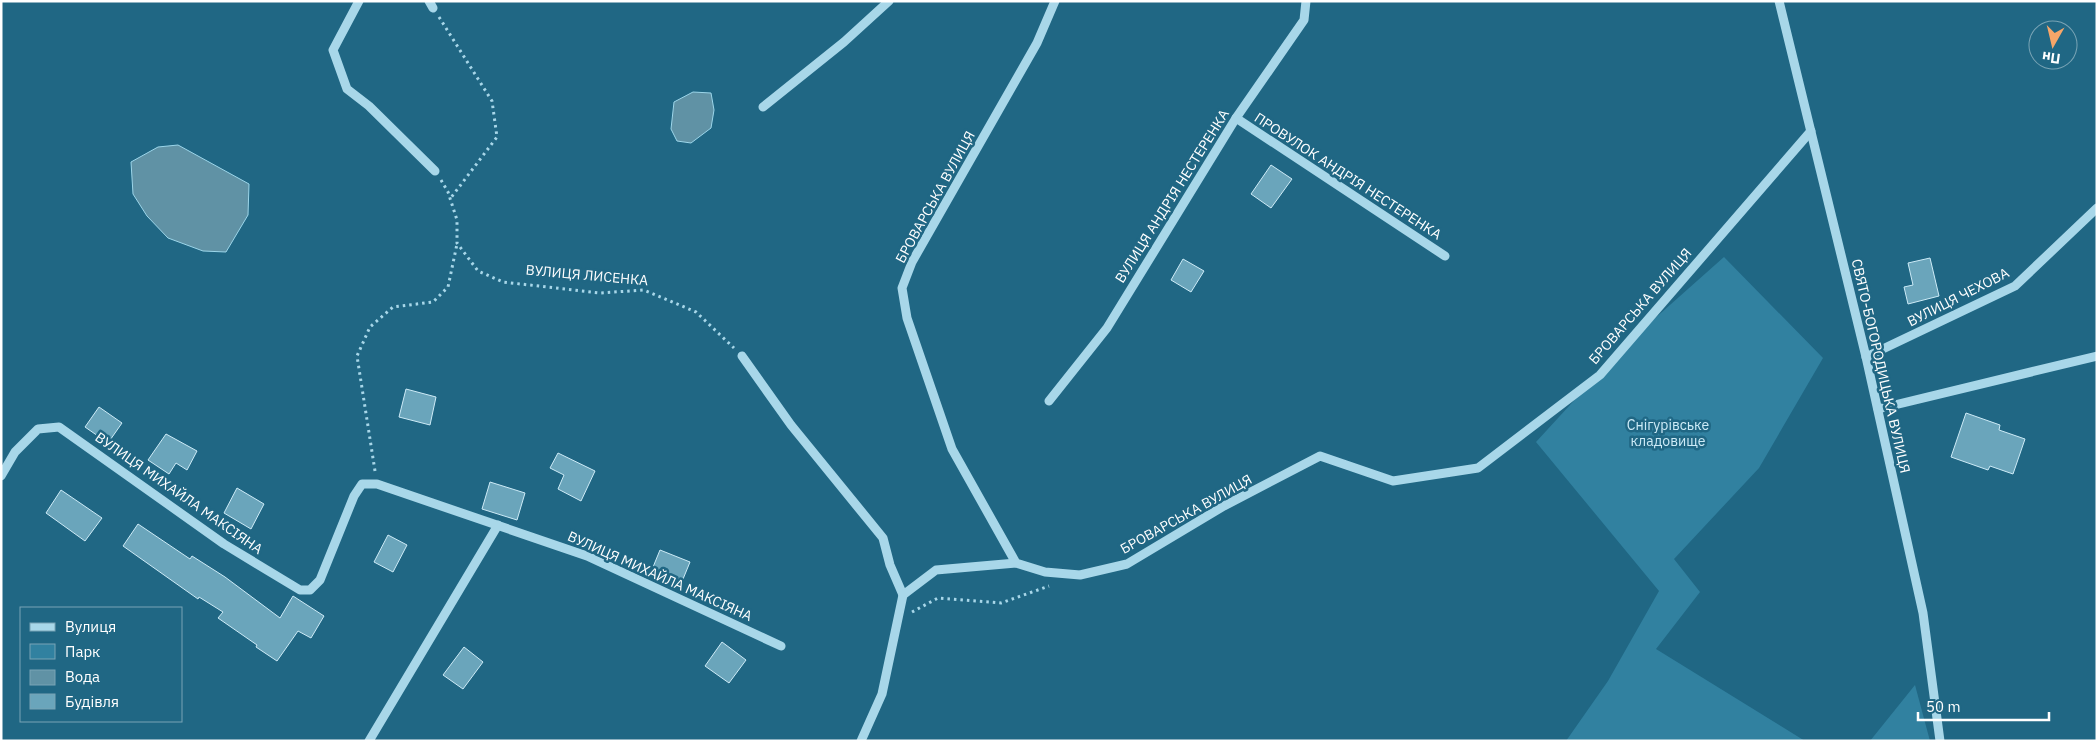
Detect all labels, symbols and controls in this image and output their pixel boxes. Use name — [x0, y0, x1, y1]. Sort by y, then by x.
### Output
north arrow — [2028, 20, 2078, 70]
text: Пн — [2041, 48, 2062, 68]
street label: ВУЛИЦЯ АНДРІЯ НЕСТЕРЕНКА — [1111, 106, 1233, 286]
street label: ПРОВУЛОК АНДРІЯ НЕСТЕРЕНКА — [1251, 109, 1445, 243]
street label: БРОВАРСЬКА ВУЛИЦЯ — [891, 128, 979, 266]
street label: БРОВАРСЬКА ВУЛИЦЯ — [1585, 244, 1695, 368]
street label: СВЯТО-БОГОРОДИЦЬКА ВУЛИЦЯ — [1848, 257, 1914, 475]
street label: ВУЛИЦЯ ЛИСЕНКА — [525, 261, 649, 289]
street label: ВУЛИЦЯ ЧЕХОВА — [1904, 264, 2012, 330]
park label: Снігурівське кладовище — [1627, 416, 1710, 450]
street label: ВУЛИЦЯ МИХАЙЛА МАКСІЯНА — [92, 427, 267, 558]
street label: БРОВАРСЬКА ВУЛИЦЯ — [1117, 470, 1255, 558]
street label: ВУЛИЦЯ МИХАЙЛА МАКСІЯНА — [565, 526, 756, 625]
legend — [20, 607, 182, 722]
text: Вулиця — [65, 617, 116, 636]
text: Парк — [65, 642, 100, 661]
text: Вода — [65, 667, 100, 686]
scale bar — [1918, 690, 2049, 722]
text: Будівля — [65, 692, 119, 711]
text: 50 m — [1926, 697, 1961, 716]

